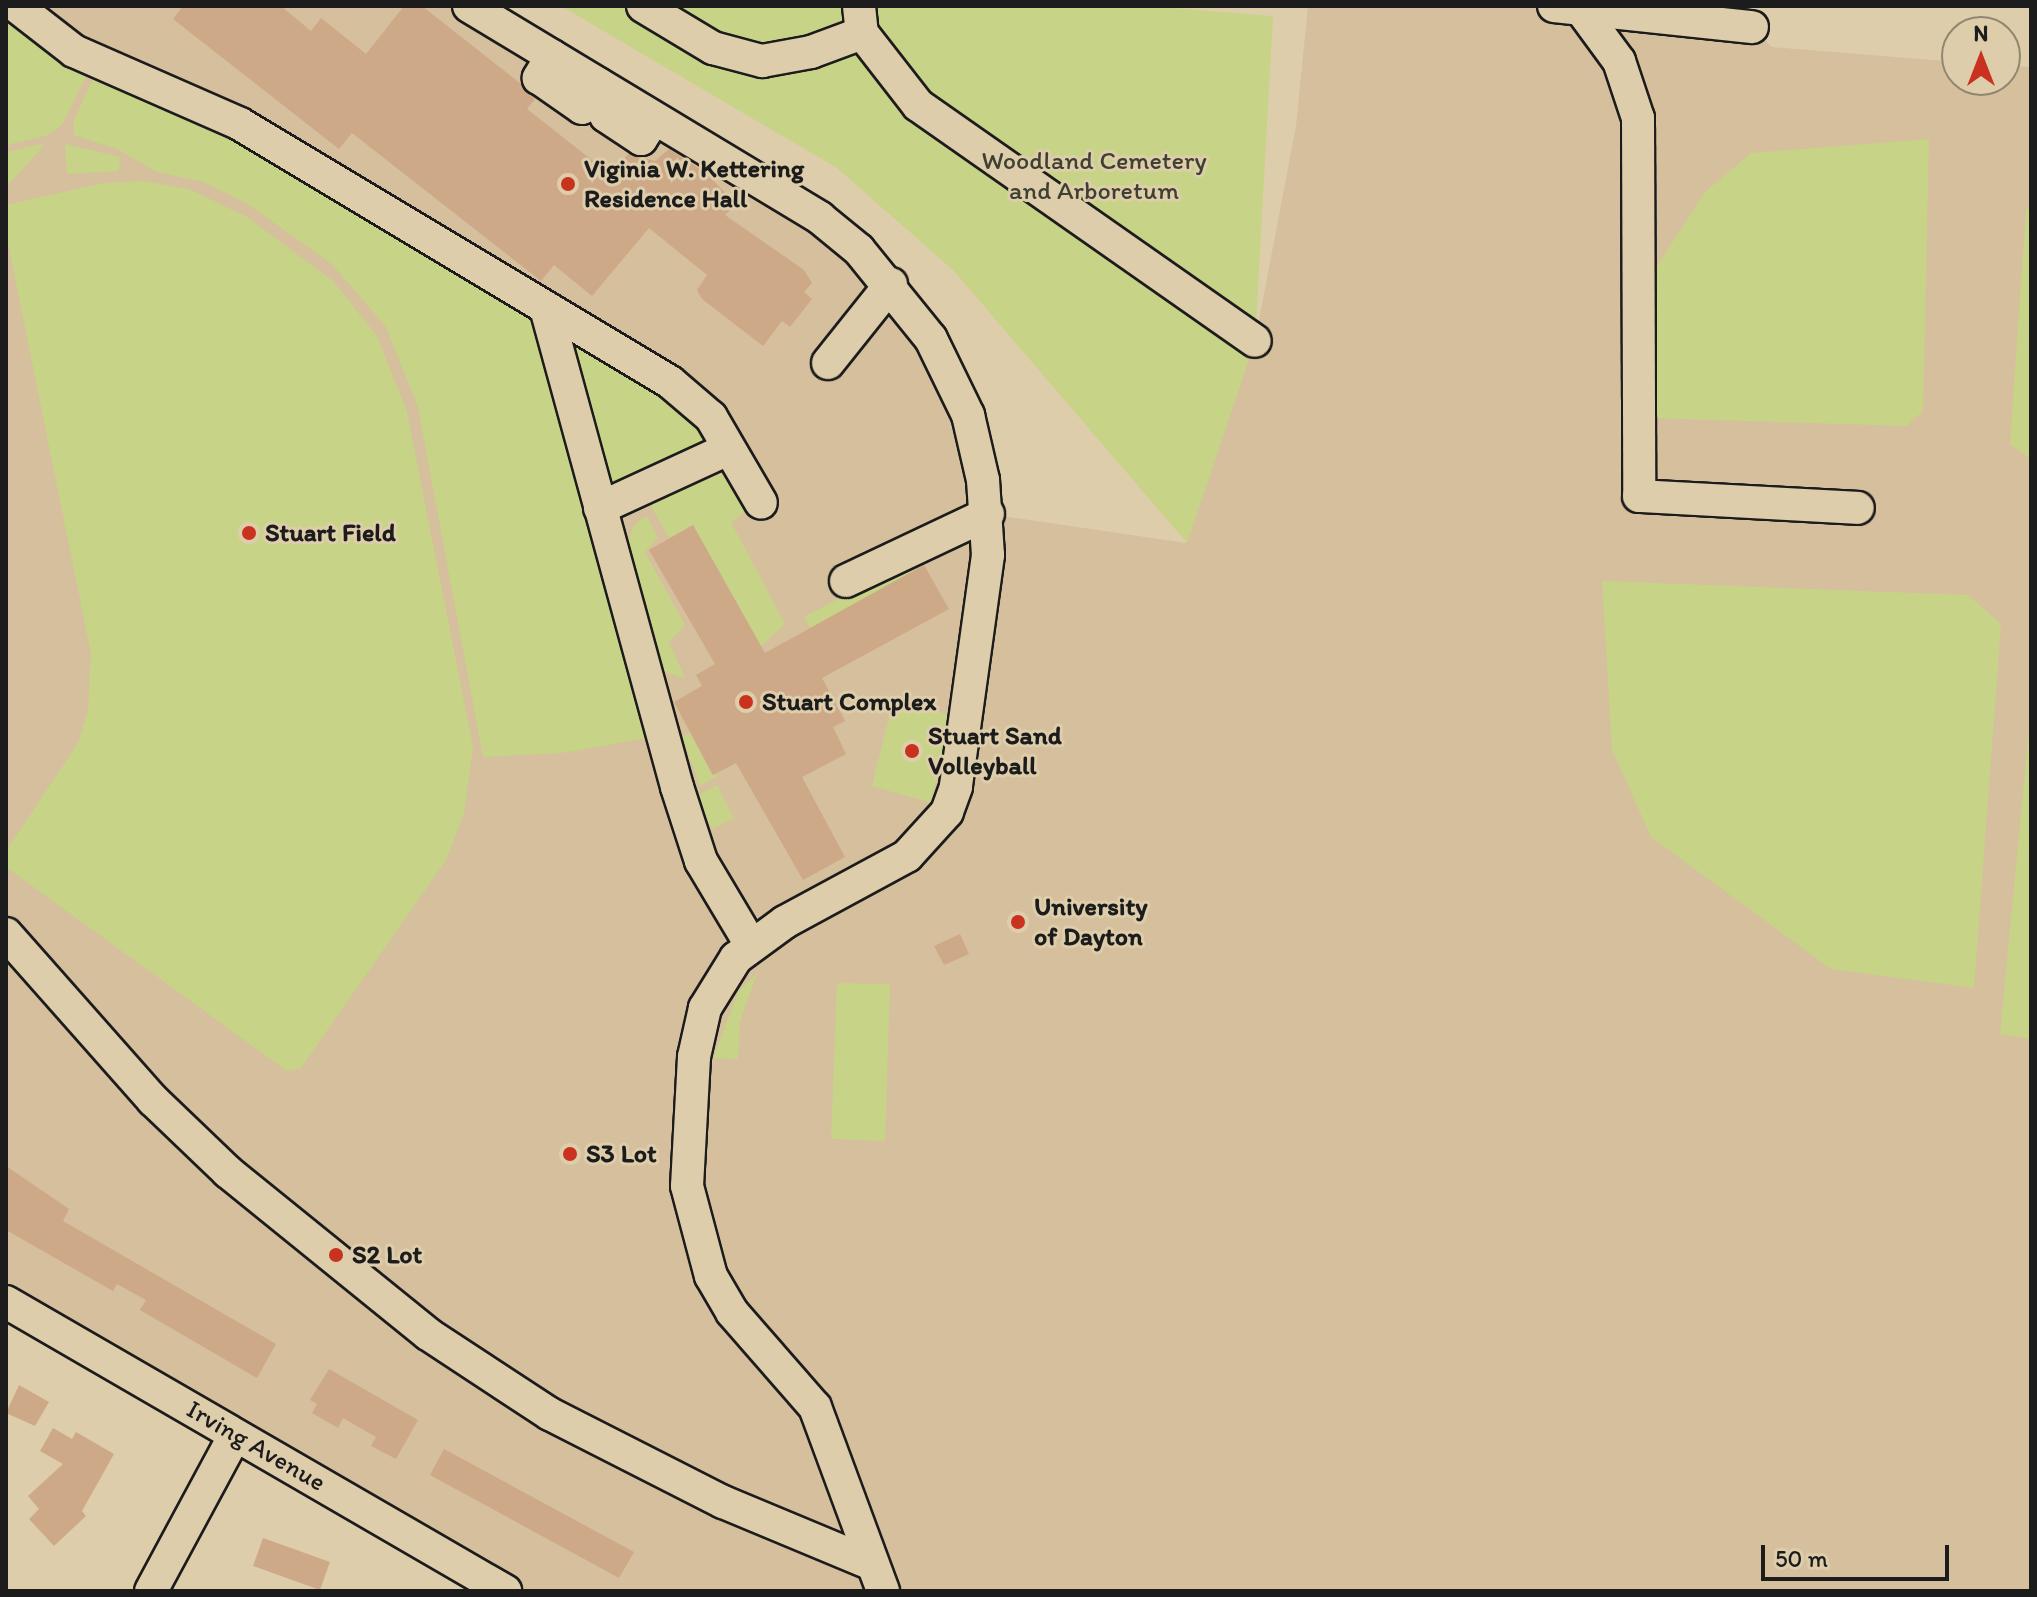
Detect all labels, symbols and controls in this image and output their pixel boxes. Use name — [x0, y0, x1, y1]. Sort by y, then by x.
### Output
north arrow — [1941, 16, 2021, 96]
text: N — [1974, 20, 1988, 47]
park label: Woodland Cemetery and Arboretum — [981, 145, 1207, 206]
place label: Viginia W. Kettering Residence Hall — [584, 153, 804, 214]
marker: Viginia W. Kettering Residence Hall — [559, 175, 577, 193]
place label: Stuart Field — [265, 517, 396, 549]
marker: Stuart Field — [240, 524, 258, 542]
place label: Stuart Complex — [762, 686, 936, 718]
marker: Stuart Complex — [737, 693, 755, 711]
place label: Stuart Sand Volleyball — [928, 720, 1062, 782]
marker: Stuart Sand Volleyball — [903, 742, 921, 760]
place label: University of Dayton — [1034, 891, 1147, 952]
marker: University of Dayton — [1009, 913, 1027, 931]
place label: S3 Lot — [586, 1138, 657, 1170]
marker: S3 Lot — [561, 1145, 579, 1163]
place label: S2 Lot — [352, 1239, 422, 1271]
marker: S2 Lot — [327, 1246, 345, 1264]
street label: Irving Avenue — [182, 1394, 330, 1498]
scale bar — [1765, 1529, 1953, 1579]
text: 50 m — [1775, 1544, 1828, 1573]

